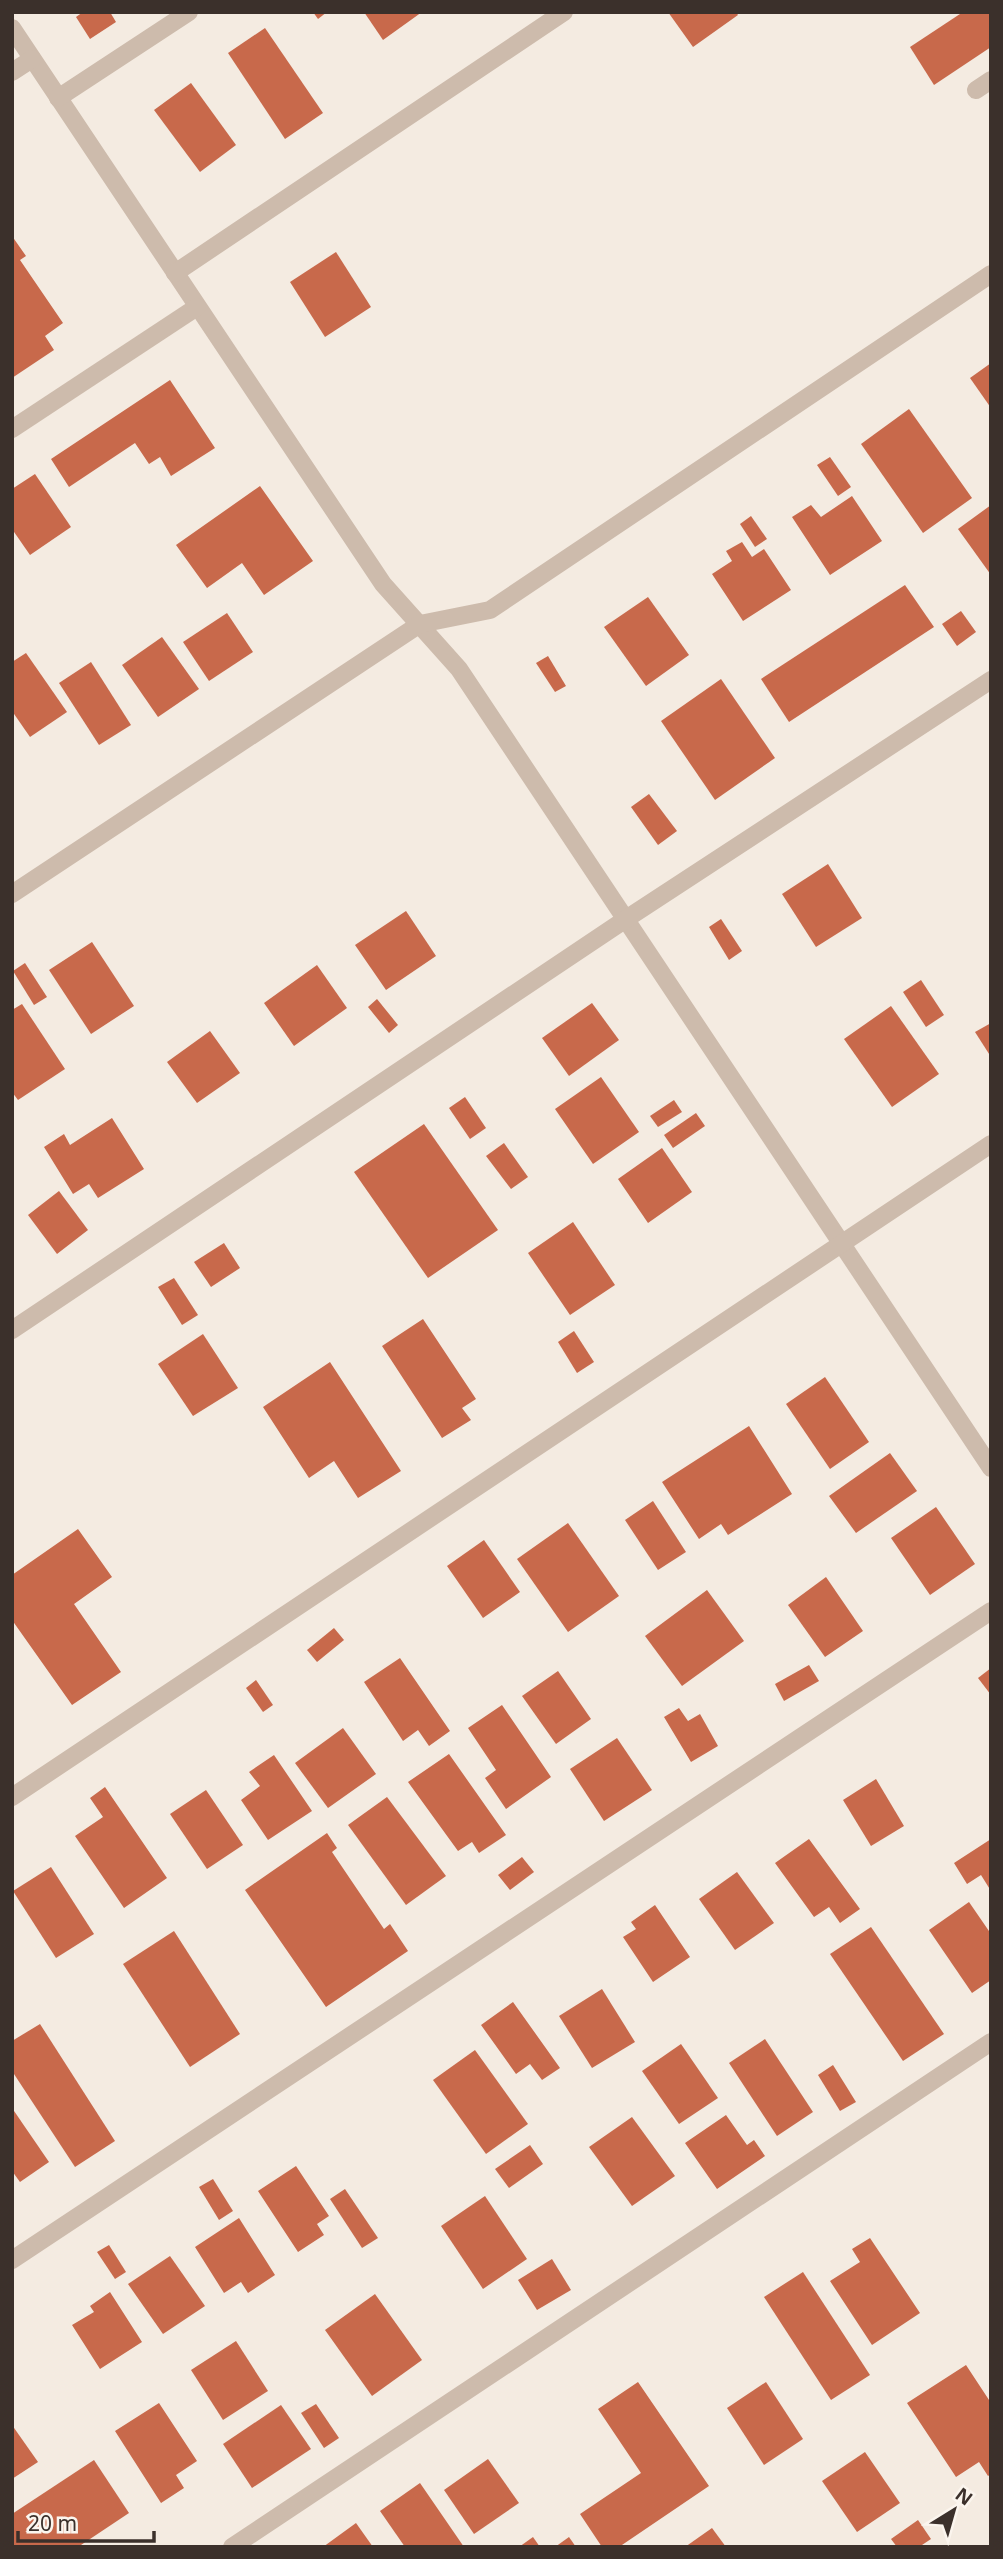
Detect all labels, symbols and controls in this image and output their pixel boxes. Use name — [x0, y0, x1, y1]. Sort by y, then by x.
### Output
north arrow — [919, 2475, 989, 2545]
text: N — [950, 2481, 978, 2511]
scale bar — [18, 2500, 154, 2544]
text: 20 m — [28, 2509, 77, 2537]

